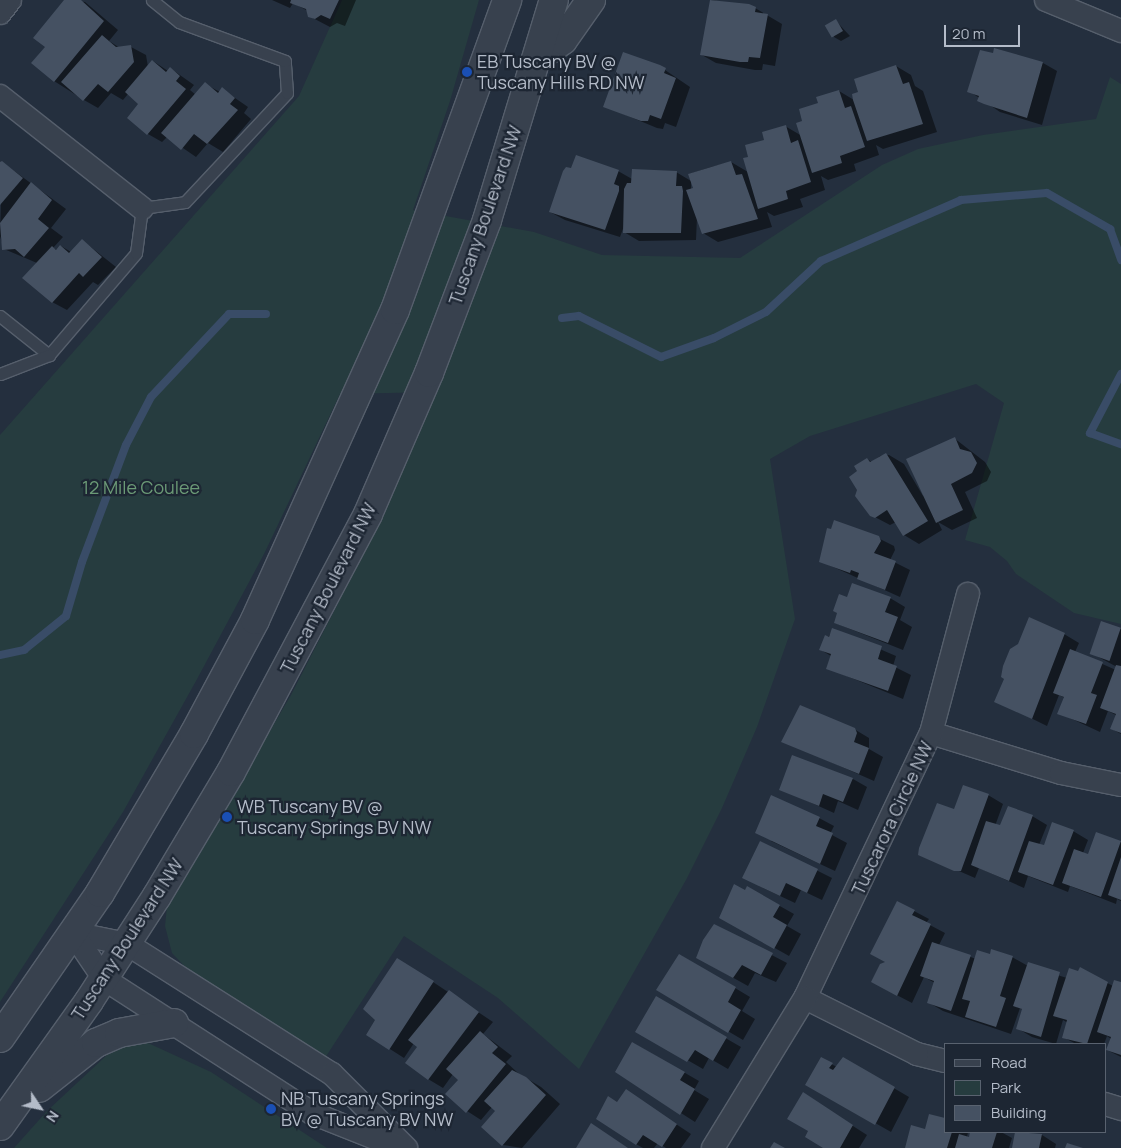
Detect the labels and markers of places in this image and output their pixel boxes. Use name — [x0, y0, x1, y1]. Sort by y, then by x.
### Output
place label: EB Tuscany BV @ Tuscany Hills RD NW — [477, 51, 644, 94]
marker: EB Tuscany BV @ Tuscany Hills RD NW — [461, 66, 473, 78]
place label: WB Tuscany BV @ Tuscany Springs BV NW — [237, 796, 431, 839]
marker: WB Tuscany BV @ Tuscany Springs BV NW — [221, 811, 233, 823]
place label: NB Tuscany Springs BV @ Tuscany BV NW — [281, 1088, 453, 1130]
marker: NB Tuscany Springs BV @ Tuscany BV NW — [265, 1103, 277, 1115]

